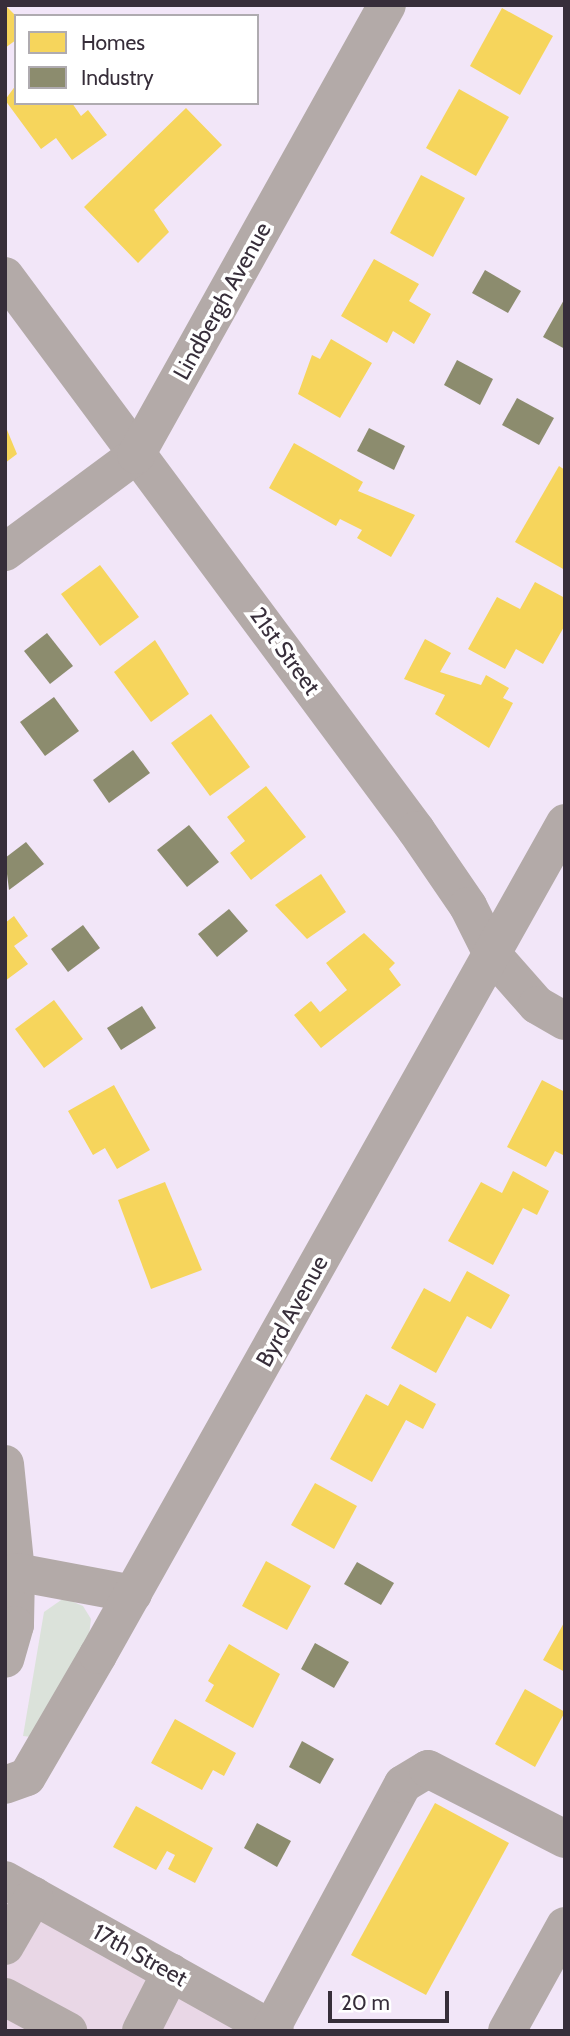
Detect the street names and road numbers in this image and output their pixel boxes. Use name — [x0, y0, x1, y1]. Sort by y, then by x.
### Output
street label: Lindbergh Avenue — [167, 217, 277, 385]
street label: 21st Street — [244, 602, 326, 700]
street label: Byrd Avenue — [250, 1251, 334, 1371]
street label: 17th Street — [88, 1918, 192, 1992]

